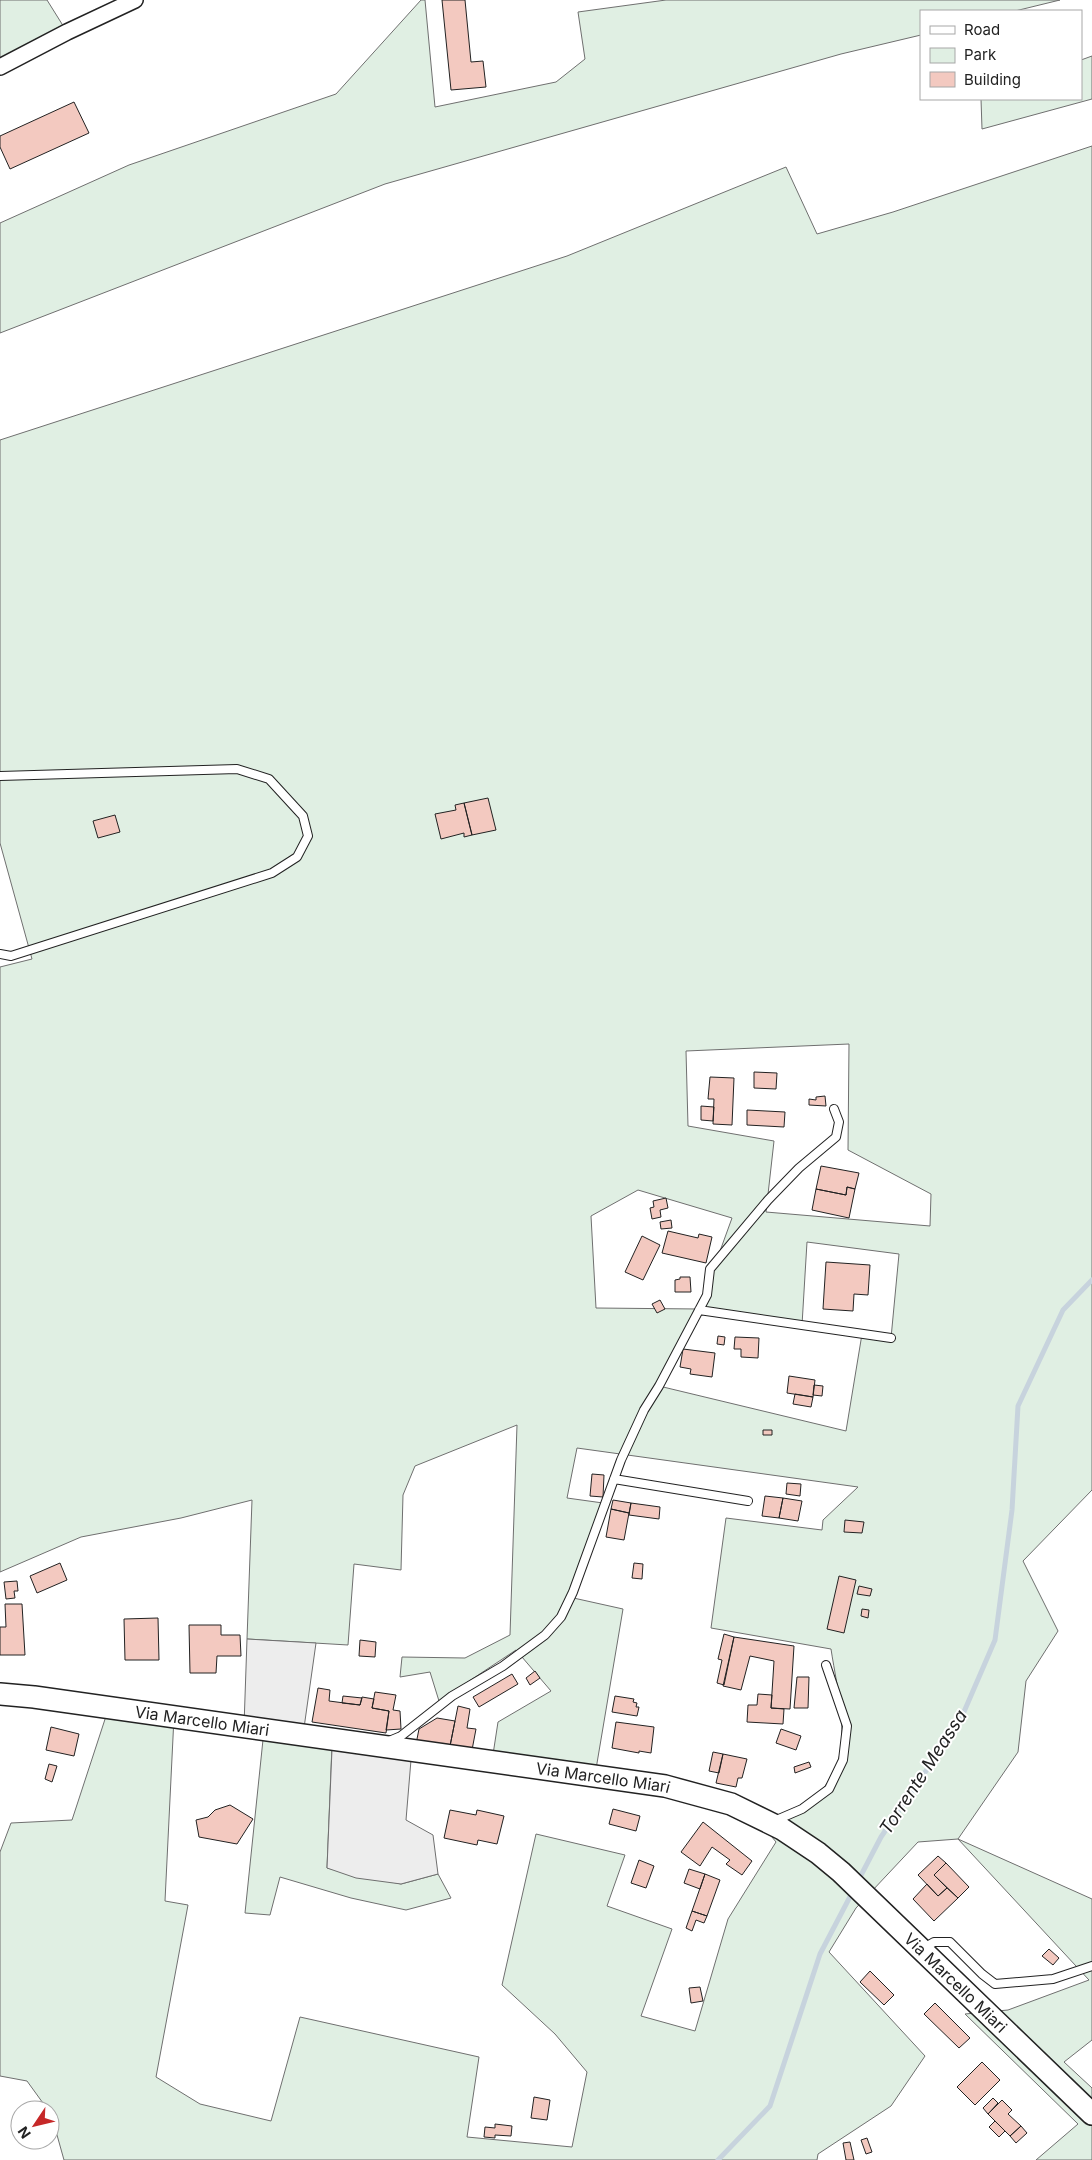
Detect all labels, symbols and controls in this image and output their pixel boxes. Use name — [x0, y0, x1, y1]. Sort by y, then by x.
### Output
legend — [920, 10, 1082, 100]
text: Road — [964, 20, 1000, 39]
text: Park — [964, 45, 997, 64]
text: Building — [964, 70, 1021, 89]
street label: Via Marcello Miari — [134, 1701, 271, 1740]
water label: Torrente Meassa — [875, 1706, 971, 1838]
street label: Via Marcello Miari — [535, 1758, 673, 1797]
street label: Via Marcello Miari — [900, 1928, 1011, 2037]
north arrow — [10, 2100, 60, 2150]
text: N — [14, 2123, 34, 2142]

